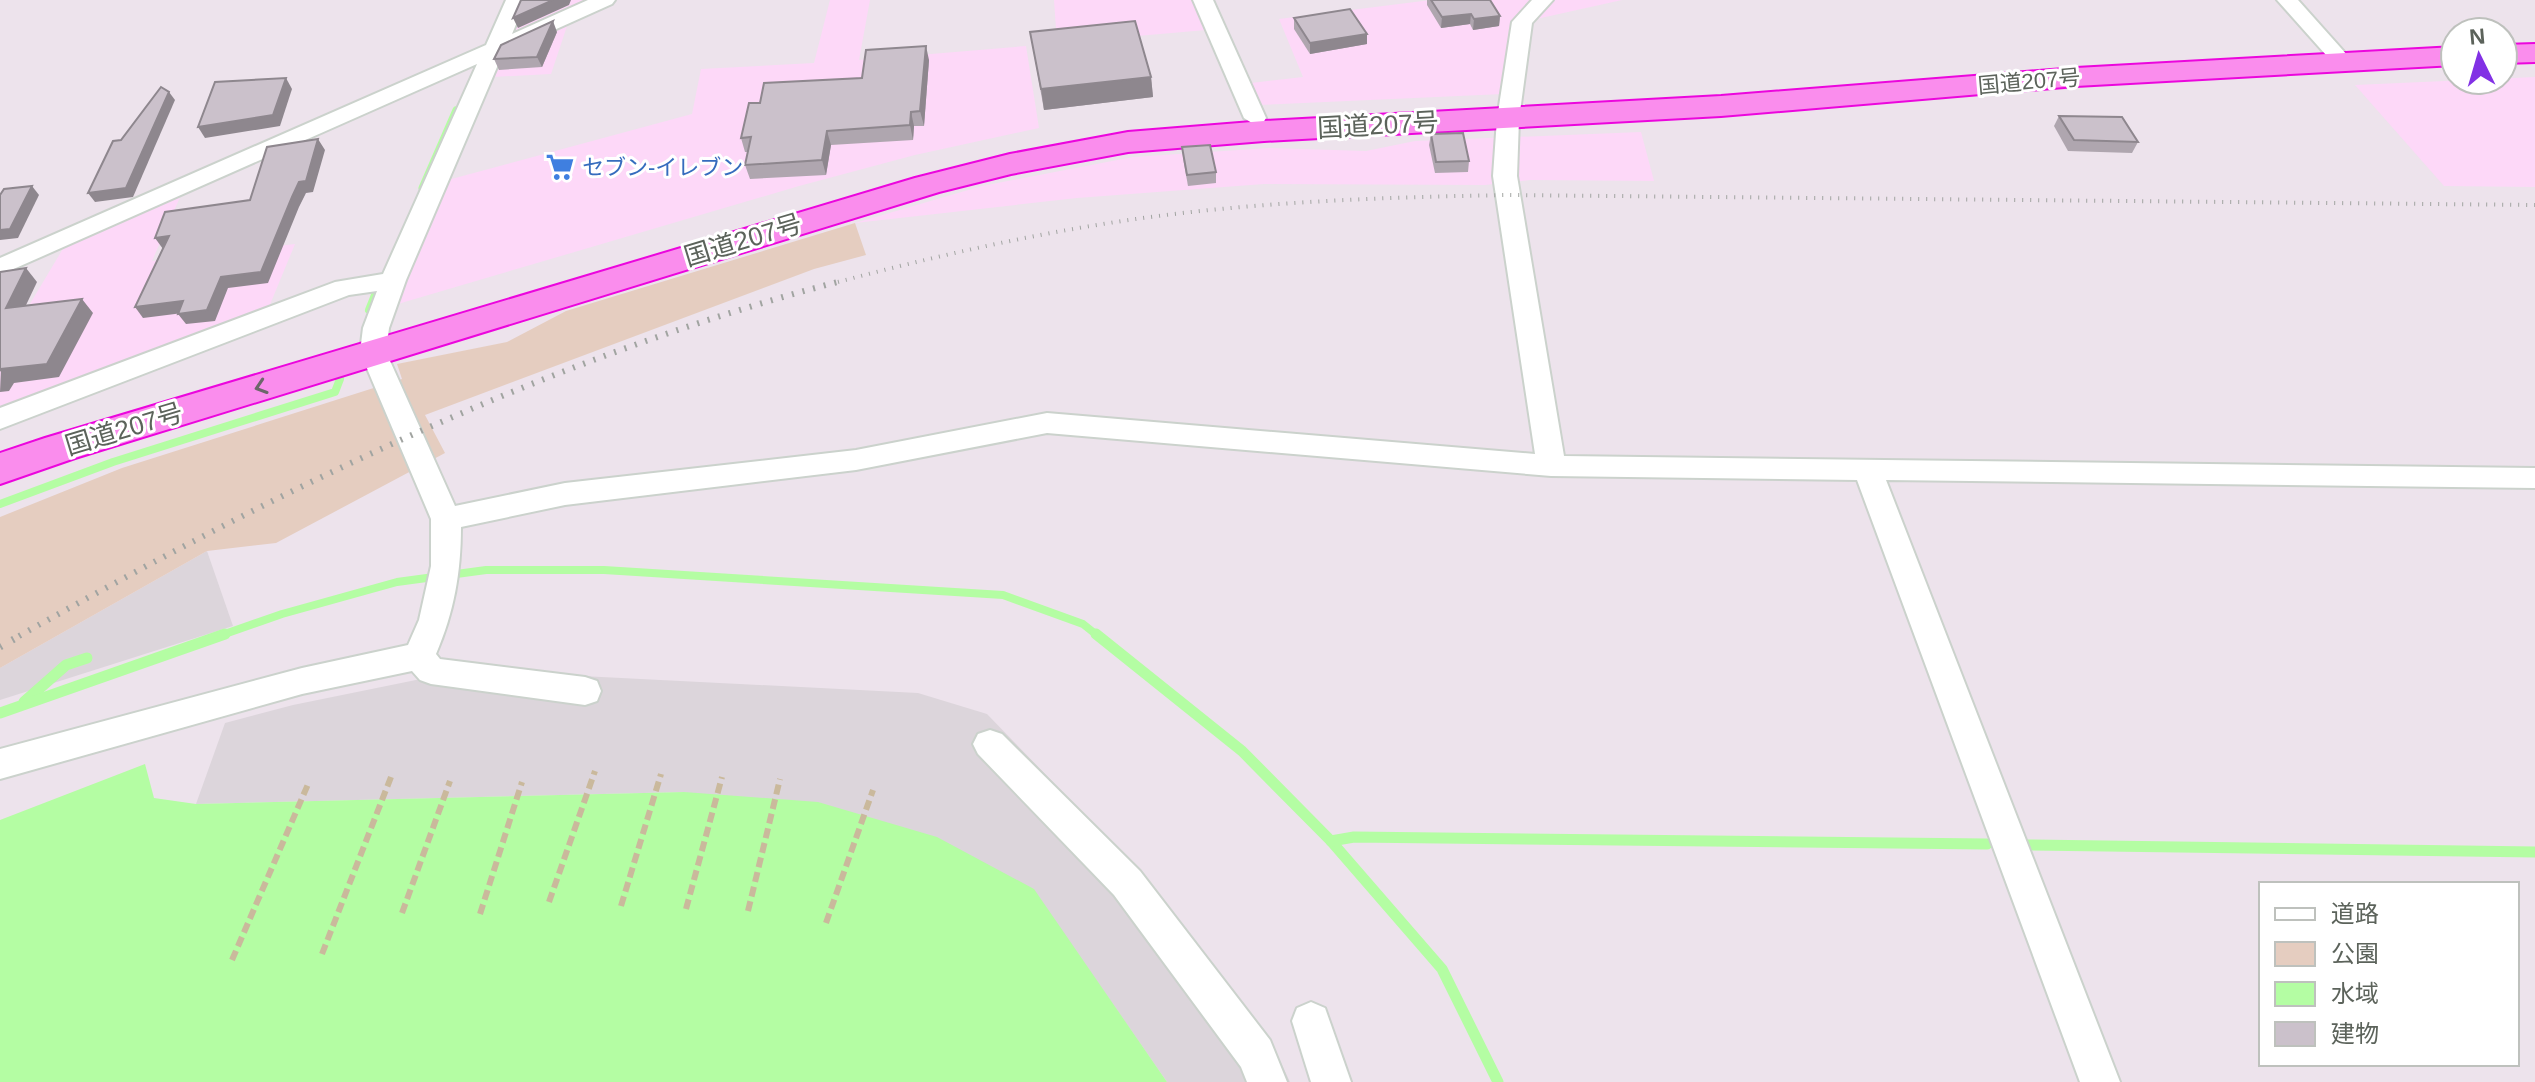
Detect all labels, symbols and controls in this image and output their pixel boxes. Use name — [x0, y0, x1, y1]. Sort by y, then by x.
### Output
north arrow — [2439, 16, 2519, 96]
text: N — [2468, 23, 2486, 50]
street label: 国道207号 — [1977, 65, 2081, 98]
street label: 国道207号 — [1317, 107, 1439, 143]
supermarket icon: セブン-イレブン — [545, 152, 575, 182]
place label: セブン-イレブン — [582, 155, 743, 180]
street label: 国道207号 — [681, 208, 805, 272]
one-way arrow — [255, 378, 269, 394]
street label: 国道207号 — [62, 397, 186, 461]
legend — [2259, 882, 2519, 1066]
text: 道路 — [2331, 900, 2379, 927]
text: 公園 — [2331, 940, 2379, 967]
text: 水域 — [2331, 980, 2379, 1007]
text: 建物 — [2331, 1020, 2379, 1047]

